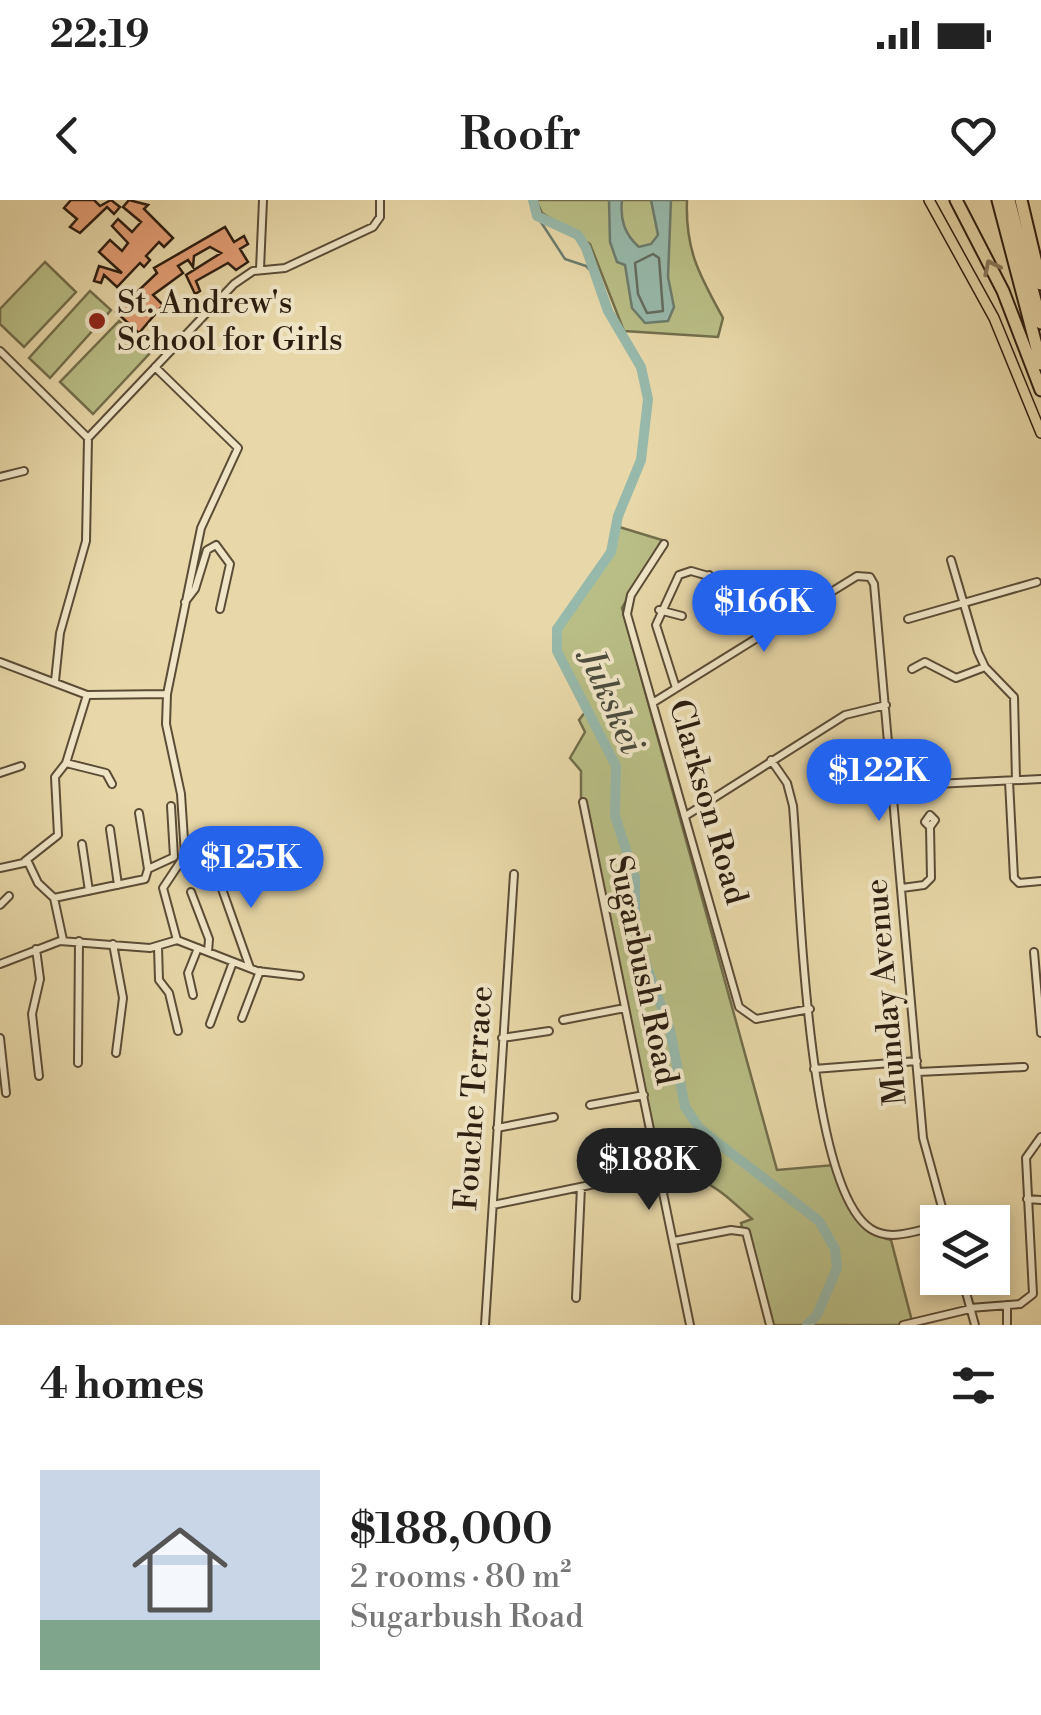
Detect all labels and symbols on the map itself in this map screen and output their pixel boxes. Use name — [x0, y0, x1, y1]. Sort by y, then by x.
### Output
one-way arrow — [983, 259, 1003, 277]
place label: St. Andrew's School for Girls — [117, 283, 343, 360]
marker: St. Andrew's School for Girls — [86, 310, 108, 332]
pin: $166K — [694, 570, 834, 655]
water label: Jukskei — [567, 640, 653, 761]
street label: Clarkson Road — [660, 695, 756, 909]
pin: $122K — [809, 739, 949, 824]
pin: $125K — [181, 826, 321, 911]
street label: Sugarbush Road — [599, 852, 687, 1088]
street label: Munday Avenue — [856, 877, 916, 1107]
street label: Fouche Terrace — [446, 984, 502, 1212]
pin: $188K — [579, 1128, 719, 1213]

